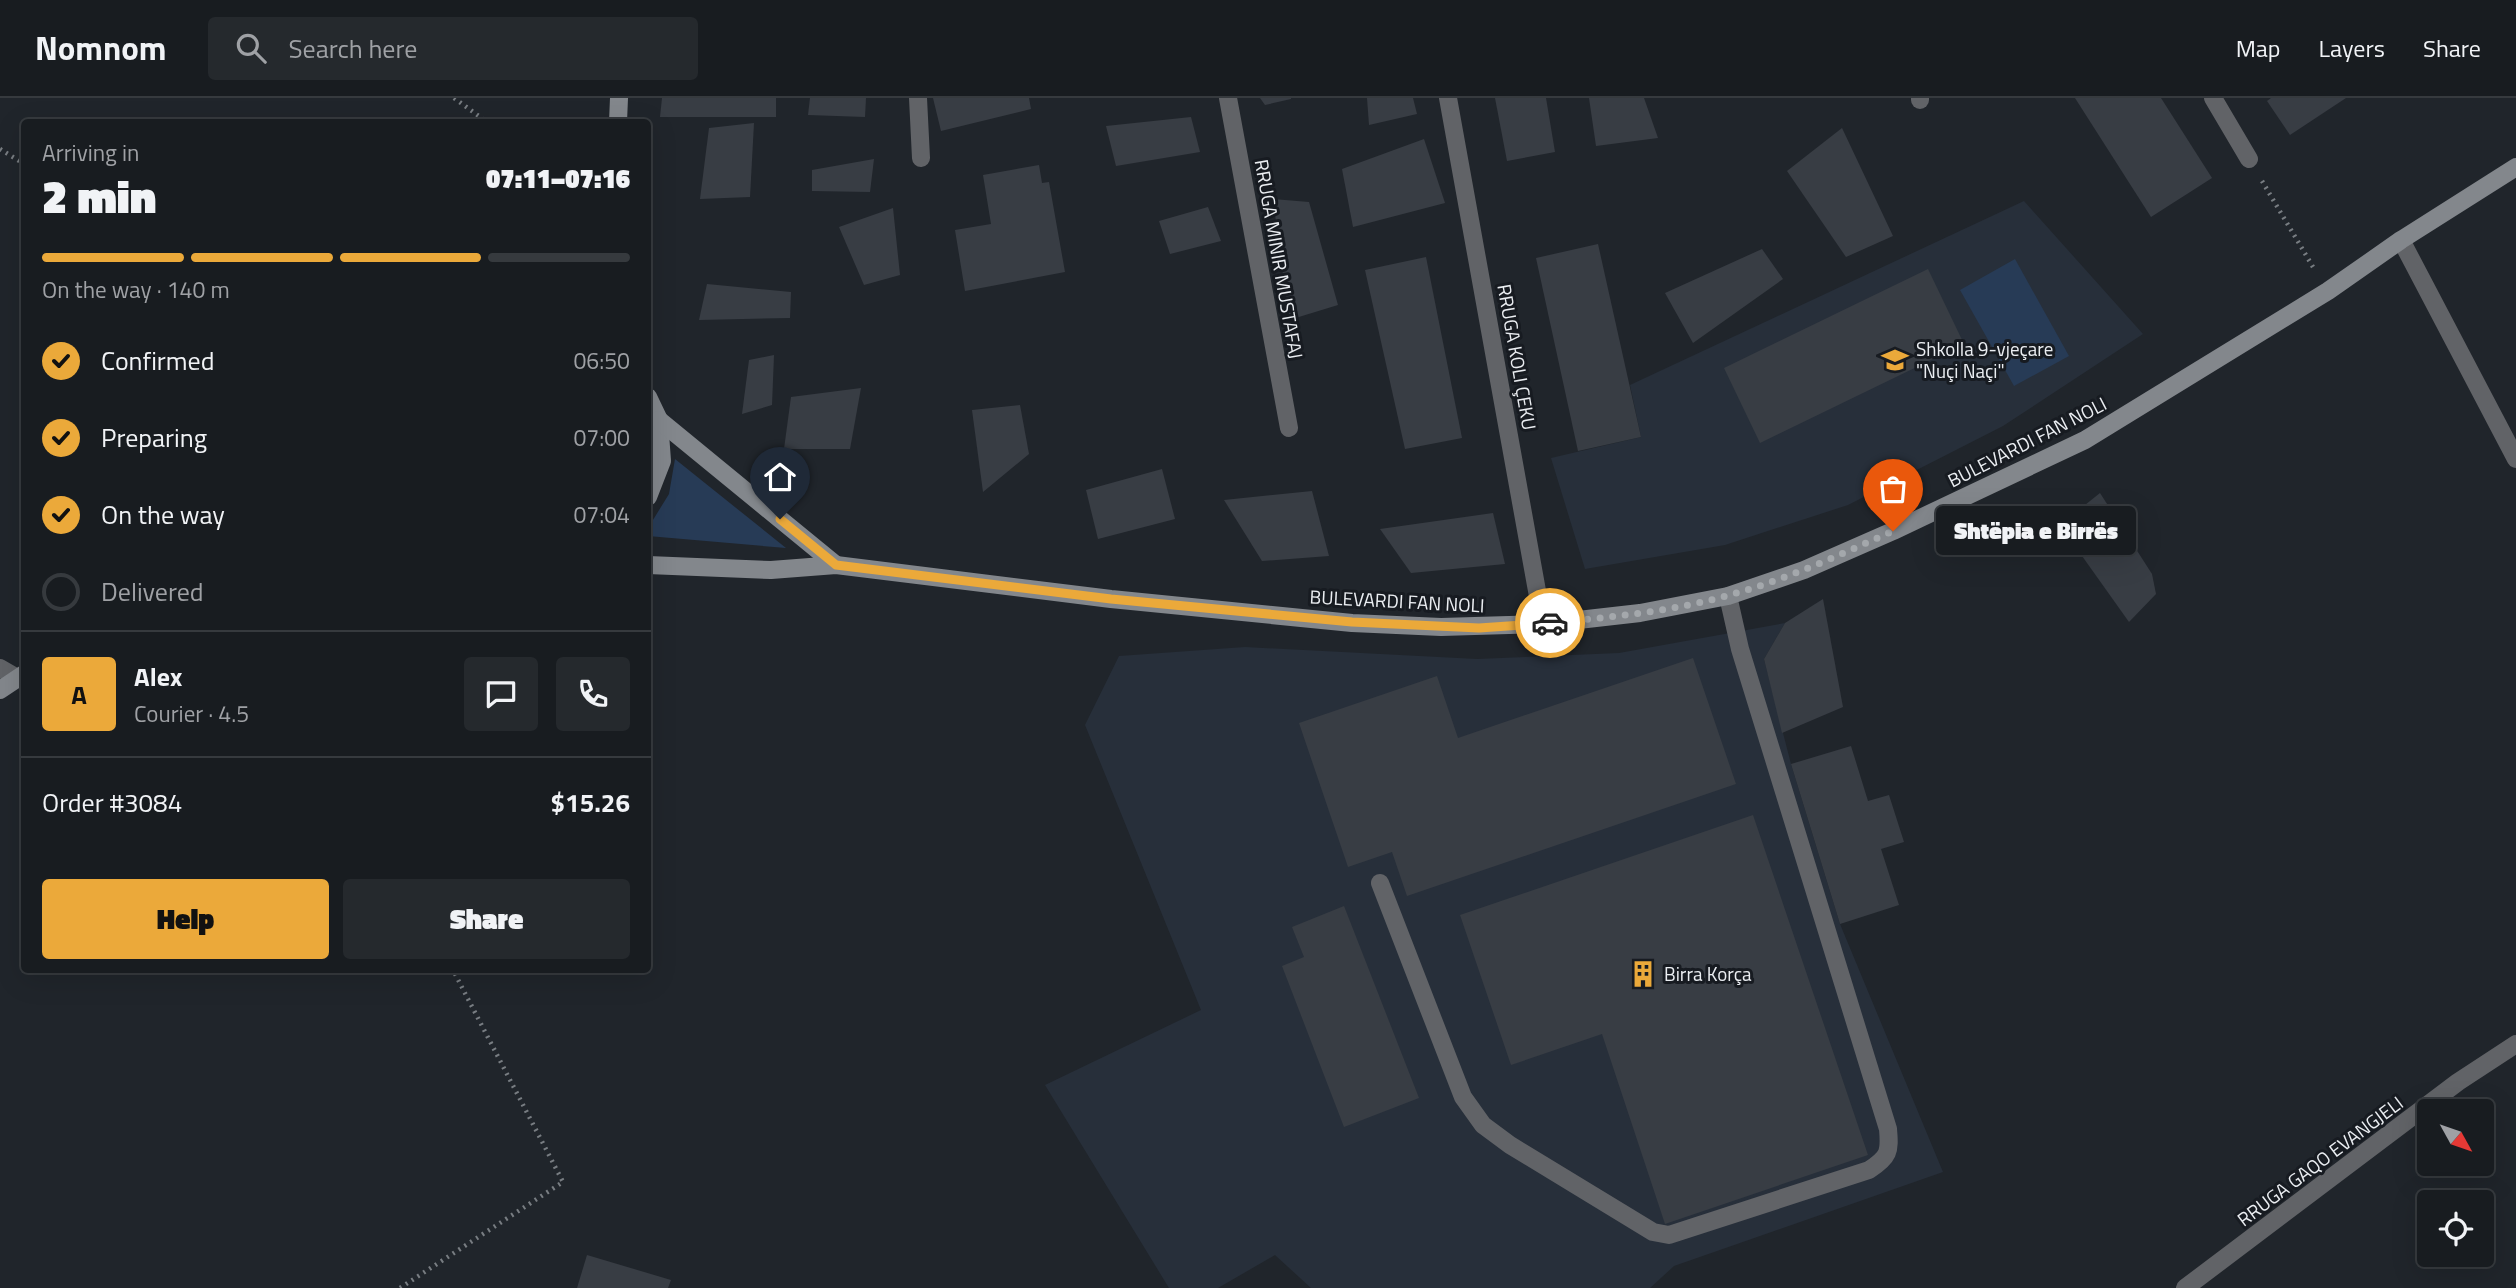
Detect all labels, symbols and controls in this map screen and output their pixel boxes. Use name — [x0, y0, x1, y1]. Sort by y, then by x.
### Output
search box — [208, 17, 698, 80]
text: Nomnom — [35, 23, 166, 73]
icon: search — [232, 29, 270, 67]
text: Search here — [288, 29, 417, 68]
text: Map — [2236, 30, 2281, 66]
text: Layers — [2319, 30, 2385, 66]
text: Share — [2423, 30, 2481, 66]
text: Arriving in — [42, 135, 139, 170]
street label: RRUGA MINIR MUSTAFAJ — [1248, 157, 1311, 361]
text: 07:11–07:16 — [486, 159, 630, 198]
text: 2 min — [42, 161, 156, 231]
text: On the way · 140 m — [42, 272, 230, 307]
street label: RRUGA KOLI ÇEKU — [1490, 282, 1545, 432]
place label: Shkolla 9-vjeçare "Nuçi Naçi" — [1916, 334, 2053, 385]
text: Confirmed — [101, 341, 215, 380]
icon: check — [42, 342, 80, 380]
text: 06:50 — [573, 343, 630, 378]
school or university icon: Shkolla 9-vjeçare "Nuçi Naçi" — [1880, 345, 1910, 375]
street label: BULEVARDI FAN NOLI — [1942, 389, 2111, 494]
text: Preparing — [101, 418, 207, 457]
icon: check — [42, 419, 80, 457]
text: 07:00 — [573, 420, 630, 455]
pin — [750, 447, 810, 519]
icon: home — [761, 458, 799, 496]
pin — [1863, 459, 1923, 531]
icon: bag — [1874, 470, 1912, 508]
text: On the way — [101, 495, 225, 534]
icon: check — [42, 496, 80, 534]
text: 07:04 — [573, 497, 630, 532]
callout: Shtëpia e Birrës — [1935, 506, 2134, 556]
text: Shtëpia e Birrës — [1954, 513, 2118, 548]
text: Delivered — [101, 572, 204, 611]
street label: BULEVARDI FAN NOLI — [1309, 581, 1485, 620]
courier — [1515, 588, 1585, 658]
icon: car — [1531, 604, 1569, 642]
text: Alex — [134, 657, 182, 696]
button: chat — [464, 657, 538, 731]
button: phone — [556, 657, 630, 731]
text: A — [71, 675, 87, 714]
text: Courier · 4.5 — [134, 696, 249, 731]
text: Order #3084 — [42, 783, 182, 822]
text: $15.26 — [551, 783, 630, 822]
button: Help — [42, 879, 329, 959]
button: Share — [343, 879, 630, 959]
building icon: Birra Korça — [1628, 959, 1658, 989]
place label: Birra Korça — [1664, 959, 1752, 988]
street label: RRUGA GAQO EVANGJELI — [2231, 1088, 2409, 1233]
north arrow — [2417, 1099, 2494, 1176]
map controls — [2417, 1099, 2494, 1267]
button: locate — [2417, 1190, 2494, 1267]

